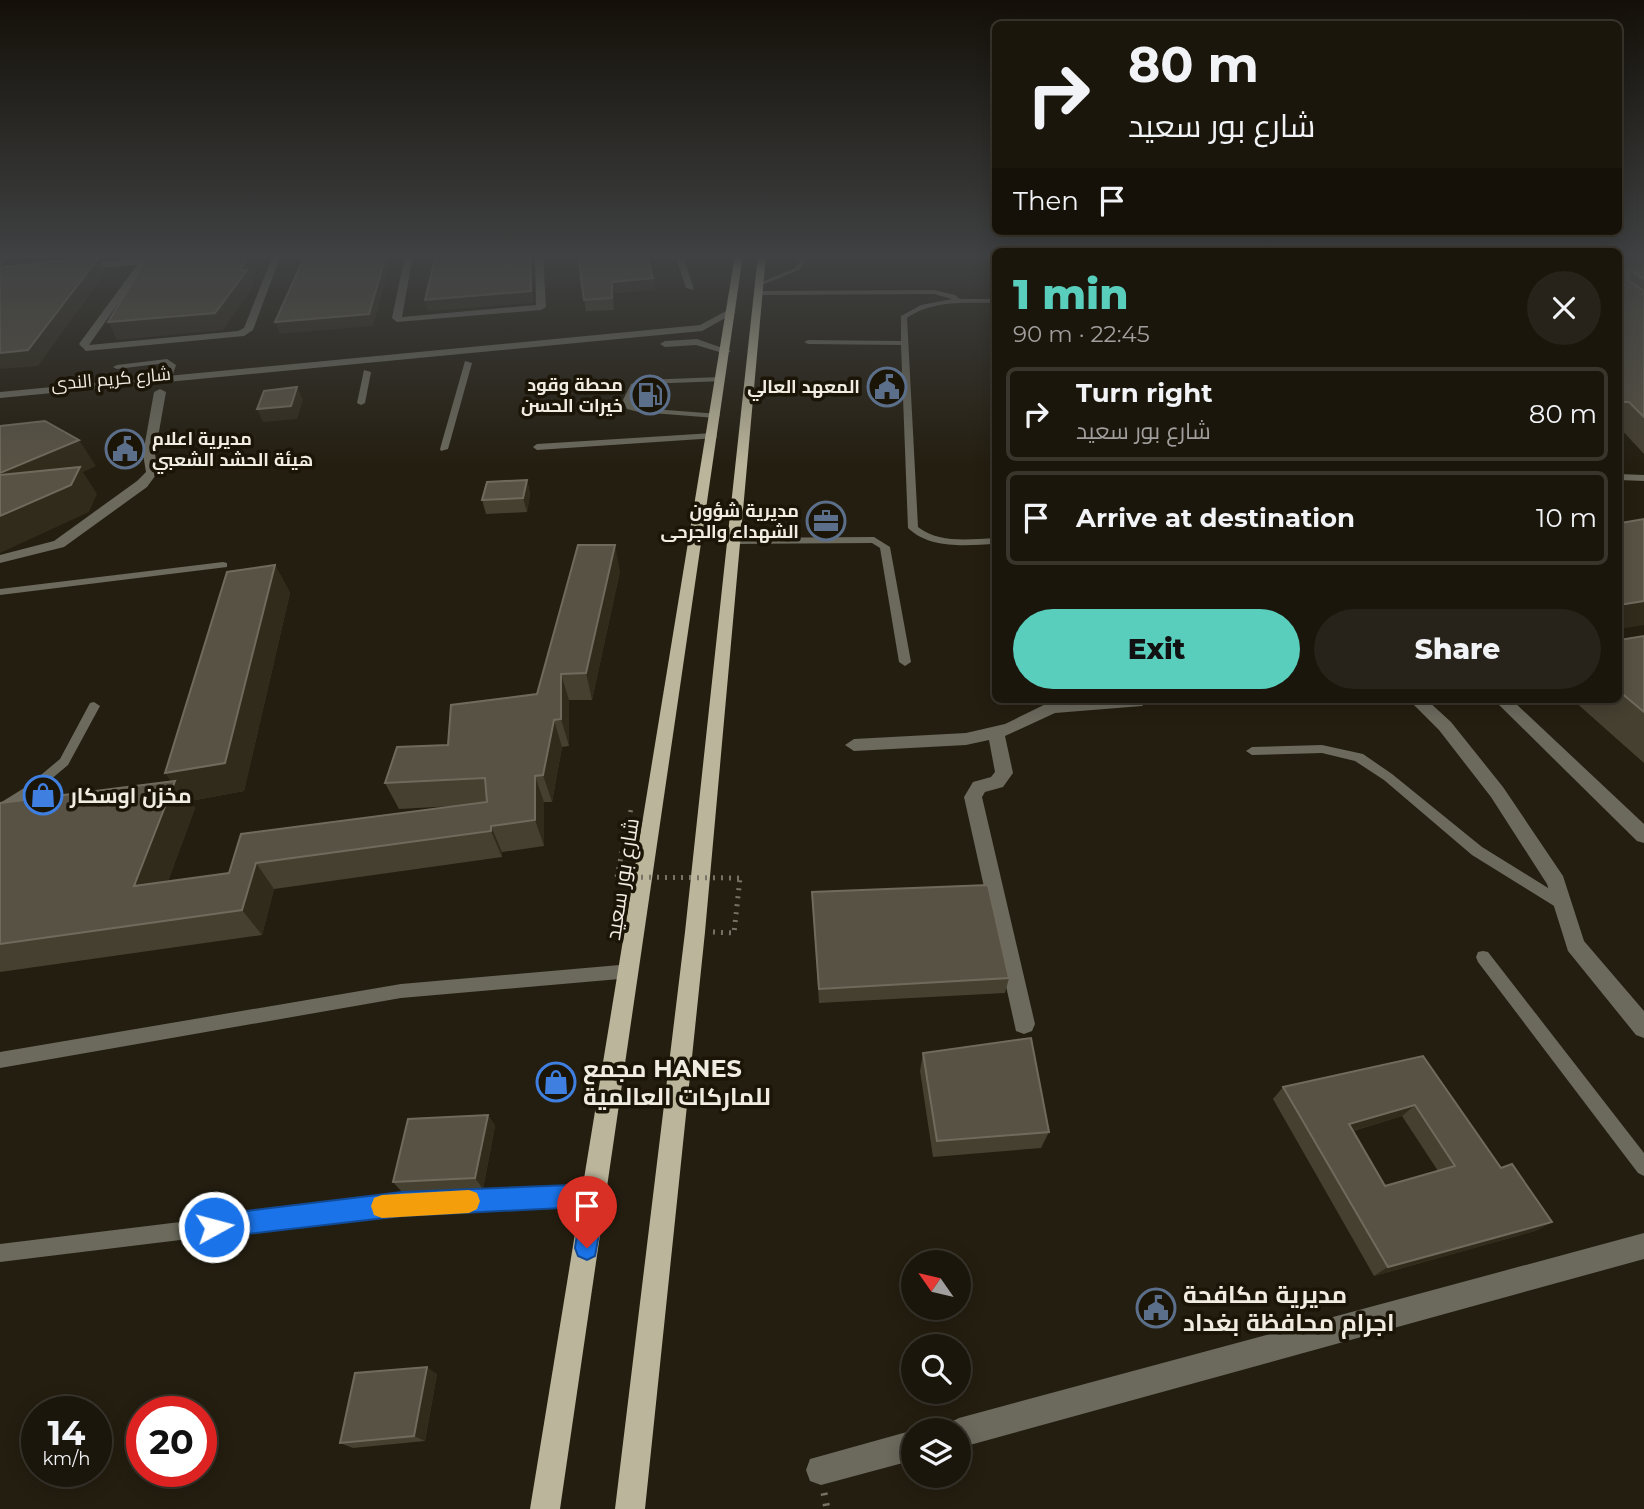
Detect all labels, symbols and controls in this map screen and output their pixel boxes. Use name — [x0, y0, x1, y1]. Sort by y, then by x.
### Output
text: 80 m — [1128, 35, 1259, 94]
icon: right — [1013, 49, 1104, 140]
text: شارع بور سعيد — [1128, 106, 1316, 145]
icon: arrive — [1093, 182, 1131, 220]
text: Then — [1013, 185, 1079, 217]
text: 1 min — [1013, 268, 1129, 320]
button: close — [1527, 271, 1601, 345]
text: 90 m · 22:45 — [1013, 320, 1150, 348]
street label: شارع كريم الندى — [50, 363, 172, 396]
public building icon: المعهد العالي — [866, 366, 908, 408]
place label: محطة وقود خيرات الحسن — [521, 374, 623, 417]
fuel station icon: محطة وقود خيرات الحسن — [629, 374, 671, 416]
place label: المعهد العالي — [747, 376, 860, 402]
text: Turn right — [1076, 377, 1212, 409]
icon: right — [1017, 395, 1055, 433]
text: 80 m — [1529, 398, 1597, 430]
text: شارع بور سعيد — [1076, 417, 1211, 445]
public building icon: مديرية اعلام هيئة الحشد الشعبي — [104, 428, 146, 470]
place label: مديرية اعلام هيئة الحشد الشعبي — [152, 428, 313, 475]
icon: arrive — [1017, 499, 1055, 537]
place label: مديرية شؤون الشهداء والجرحى — [660, 500, 799, 543]
office icon: مديرية شؤون الشهداء والجرحى — [805, 500, 847, 542]
text: Arrive at destination — [1076, 502, 1355, 534]
text: 10 m — [1536, 502, 1597, 534]
button: Exit — [1013, 609, 1300, 689]
button: Share — [1314, 609, 1601, 689]
shop icon: مخزن اوسكار — [22, 774, 64, 816]
place label: مخزن اوسكار — [69, 783, 192, 809]
street label: شارع بور سعيد — [600, 816, 646, 942]
place label: مجمع HANES للماركات العالمية — [583, 1054, 771, 1111]
shop icon: مجمع HANES للماركات العالمية — [535, 1061, 577, 1103]
pin — [557, 1176, 617, 1248]
icon: arrive — [568, 1187, 606, 1225]
position arrow — [177, 1190, 251, 1264]
north arrow — [901, 1250, 971, 1320]
map controls — [901, 1250, 971, 1488]
place label: مديرية مكافحة اجرام محافظة بغداد — [1183, 1280, 1394, 1339]
public building icon: مديرية مكافحة اجرام محافظة بغداد — [1135, 1287, 1177, 1329]
button: search — [901, 1334, 971, 1404]
speed limit sign: 20 — [126, 1396, 217, 1487]
text: 14 — [48, 1411, 85, 1454]
button: layers — [901, 1418, 971, 1488]
text: km/h — [42, 1448, 91, 1470]

